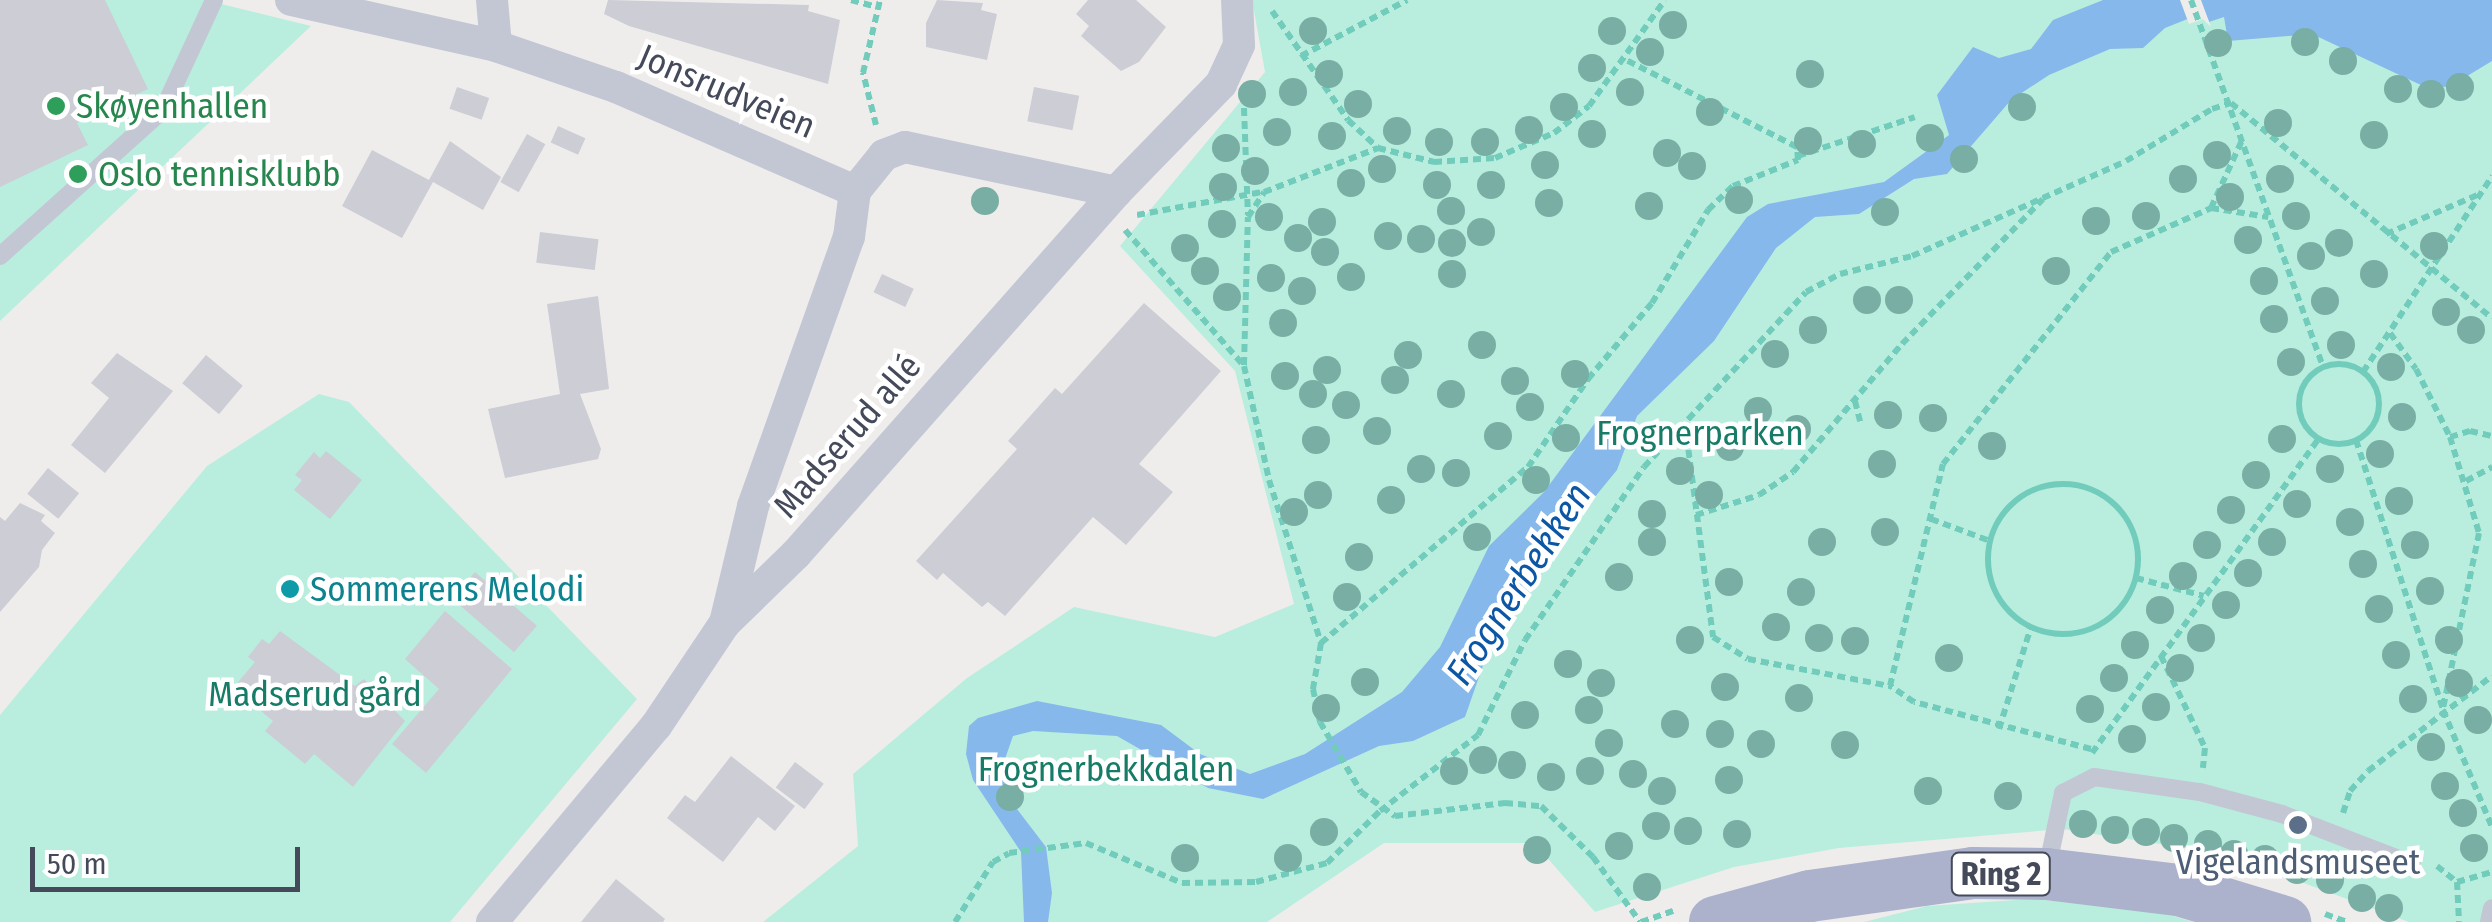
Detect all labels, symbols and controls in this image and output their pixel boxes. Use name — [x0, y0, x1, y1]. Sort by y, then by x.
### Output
street label: Jonsrudveien — [632, 35, 822, 147]
place label: Skøyenhallen — [76, 85, 268, 127]
marker: Skøyenhallen — [45, 95, 67, 117]
place label: Oslo tennisklubb — [98, 153, 341, 195]
marker: Oslo tennisklubb — [67, 163, 89, 185]
street label: Madserud allé — [765, 346, 929, 526]
park label: Frognerparken — [1596, 412, 1804, 454]
water label: Frognerbekken — [1437, 474, 1601, 694]
place label: Sommerens Melodi — [310, 568, 584, 610]
marker: Sommerens Melodi — [279, 578, 301, 600]
park label: Madserud gård — [208, 673, 422, 715]
park label: Frognerbekkdalen — [978, 748, 1234, 790]
marker: Vigelandsmuseet — [2287, 814, 2309, 836]
scale bar — [35, 827, 305, 889]
place label: Vigelandsmuseet — [2176, 841, 2420, 883]
text: 50 m — [47, 846, 107, 882]
road number: Ring 2 — [1948, 847, 2054, 901]

